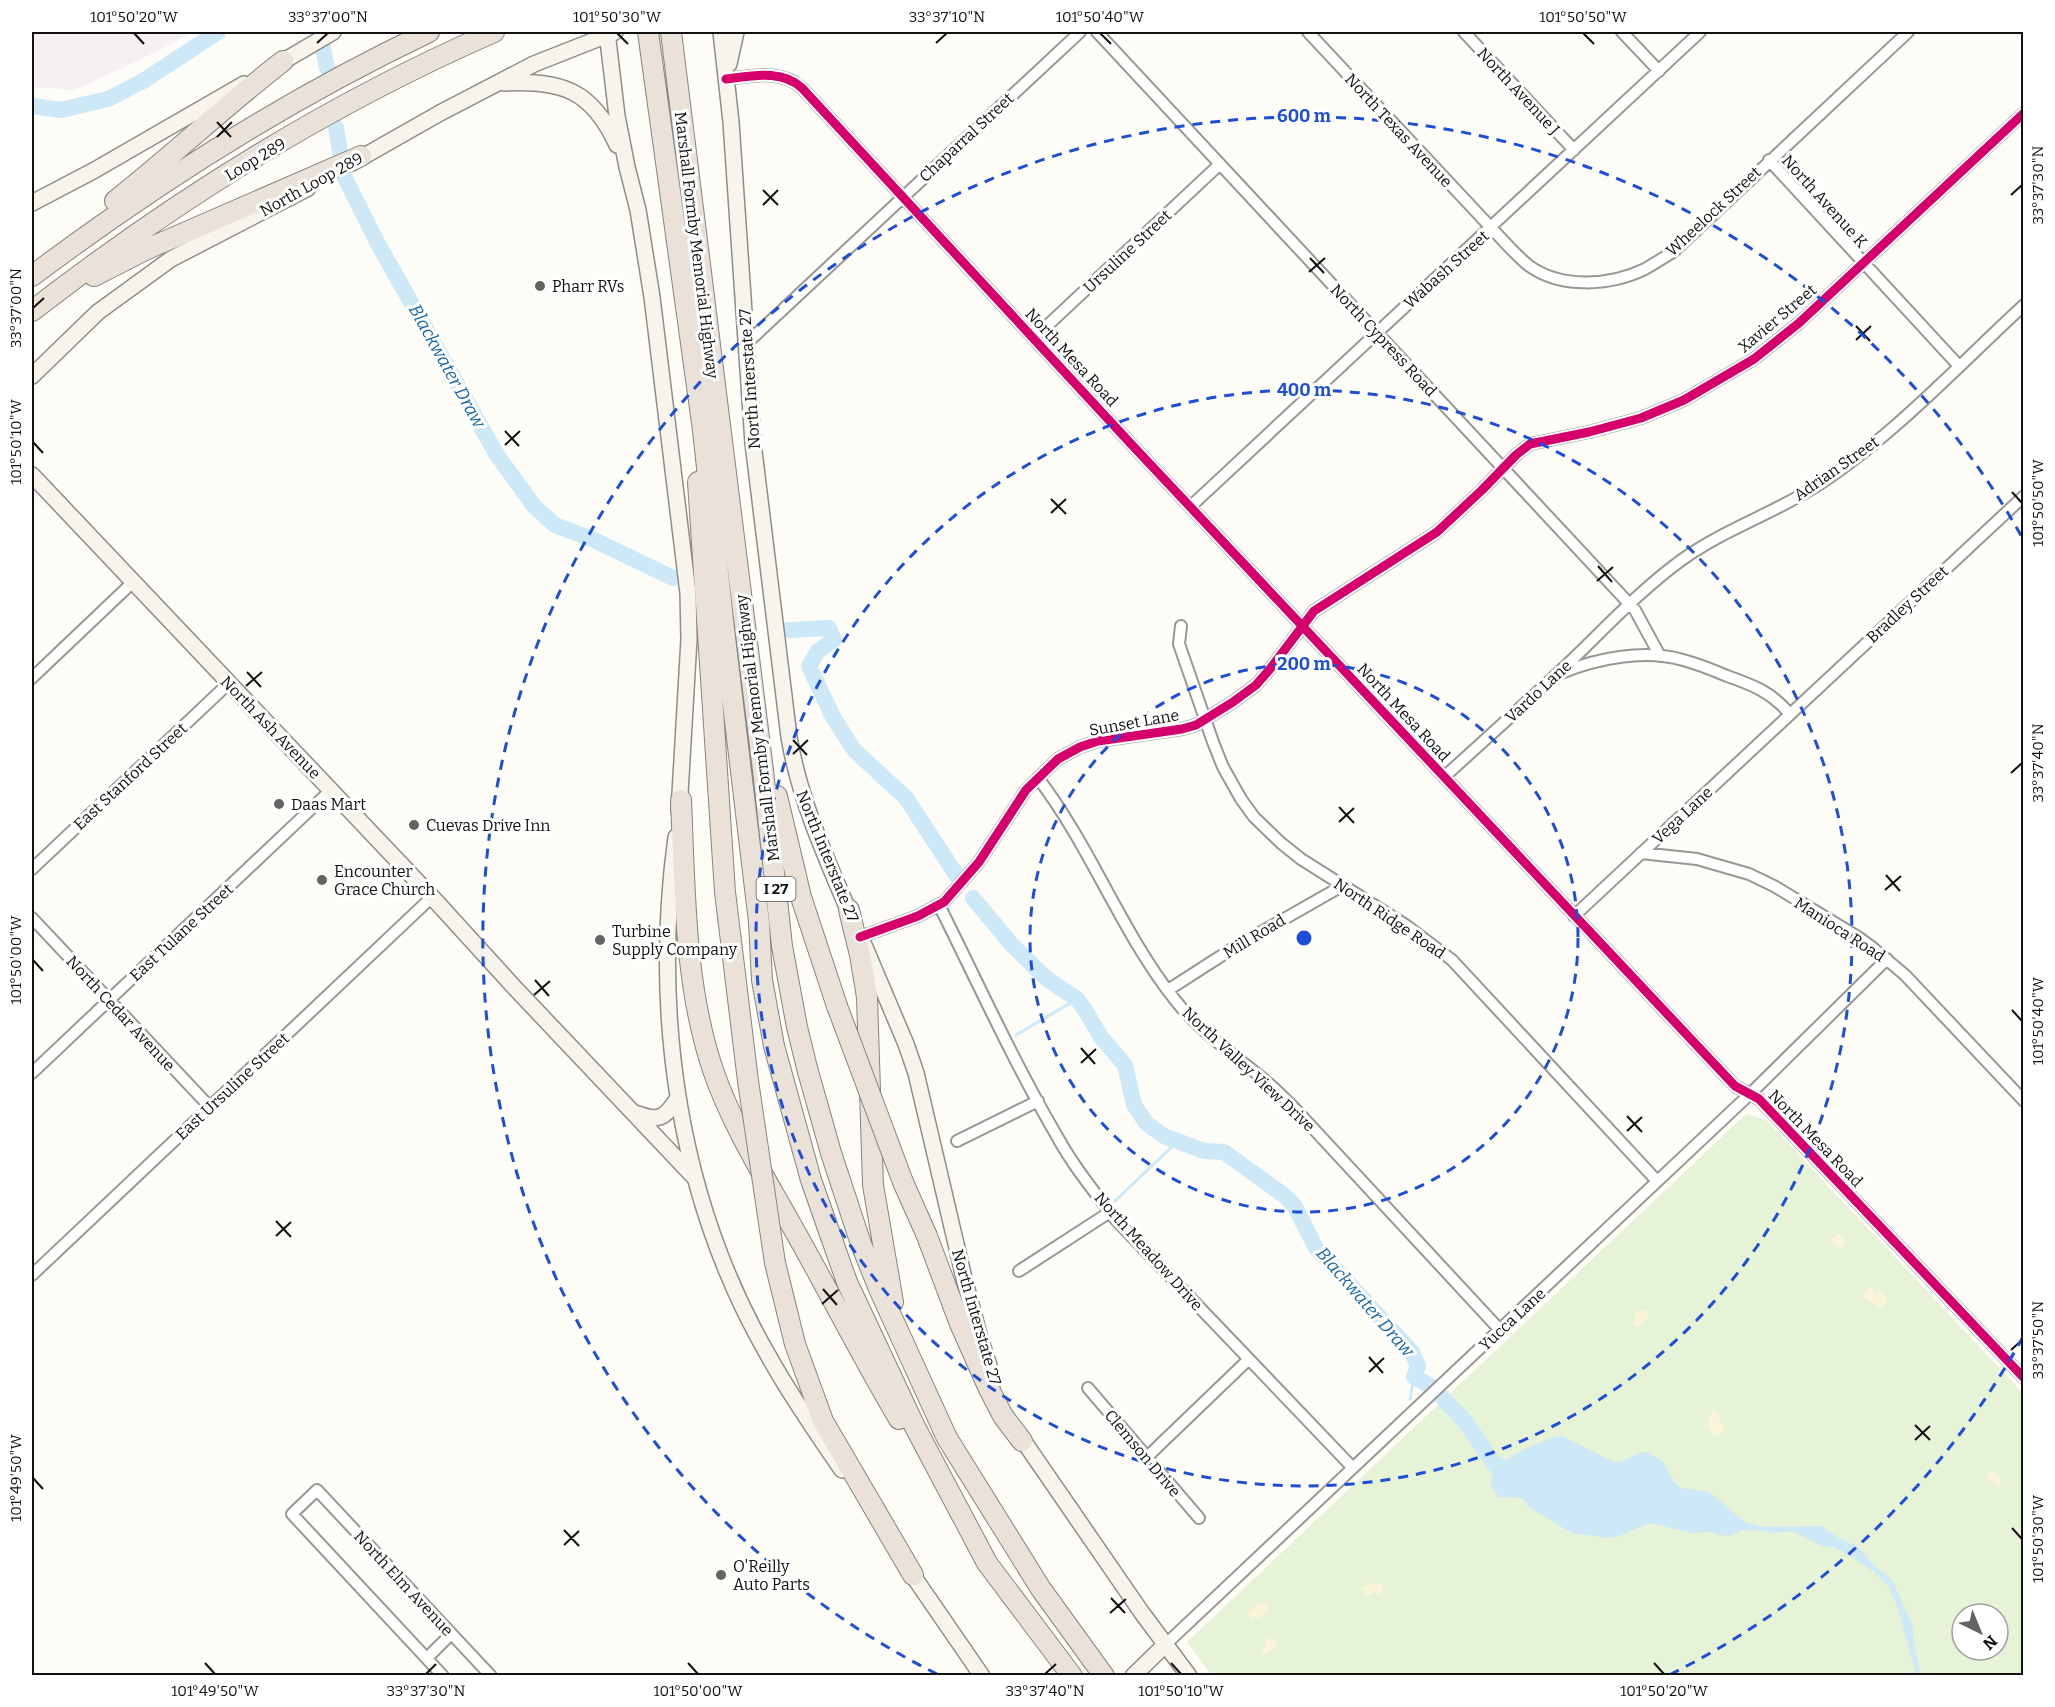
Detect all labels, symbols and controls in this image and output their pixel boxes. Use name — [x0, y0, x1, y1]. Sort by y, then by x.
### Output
text: 101°50'20"W — [90, 8, 179, 26]
text: 33°37'00"N — [288, 8, 368, 26]
text: 101°50'30"W — [573, 8, 662, 26]
text: 33°37'10"N — [909, 8, 985, 26]
text: 101°50'40"W — [1056, 8, 1145, 26]
text: 101°50'50"W — [1539, 8, 1627, 26]
street label: North Avenue J — [1473, 44, 1564, 139]
street label: North Texas Avenue — [1341, 70, 1456, 191]
street label: Chaparral Street — [915, 89, 1018, 186]
text: 600 m — [1277, 105, 1331, 127]
street label: Marshall Formby Memorial Highway — [671, 111, 722, 380]
street label: Loop 289 — [221, 134, 289, 185]
text: 33°37'30"N — [2029, 145, 2047, 224]
street label: North Loop 289 — [256, 148, 366, 221]
street label: North Avenue K — [1778, 151, 1872, 252]
street label: Wheelock Street — [1662, 162, 1765, 260]
street label: Ursuline Street — [1080, 206, 1175, 297]
street label: Wabash Street — [1400, 226, 1493, 312]
text: 33°37'00"N — [7, 268, 25, 348]
place label: Pharr RVs — [552, 277, 624, 296]
marker: Pharr RVs — [533, 279, 547, 293]
street label: North Cypress Road — [1327, 280, 1441, 401]
street label: Xavier Street — [1734, 280, 1820, 357]
water label: Blackwater Draw — [404, 300, 491, 433]
street label: North Mesa Road — [1021, 304, 1122, 411]
street label: North Interstate 27 — [735, 308, 764, 450]
text: 400 m — [1277, 379, 1331, 401]
text: 101°50'10"W — [7, 399, 25, 485]
street label: Adrian Street — [1790, 432, 1883, 505]
text: 101°50'50"W — [2029, 459, 2047, 547]
street label: Bradley Street — [1863, 562, 1952, 647]
street label: Marshall Formby Memorial Highway — [732, 593, 783, 862]
text: 200 m — [1277, 653, 1331, 675]
street label: Vardo Lane — [1501, 656, 1575, 727]
street label: North Mesa Road — [1353, 659, 1454, 766]
street label: North Ash Avenue — [217, 672, 325, 783]
street label: Sunset Lane — [1088, 705, 1181, 740]
street label: East Stanford Street — [70, 719, 191, 834]
text: 33°37'40"N — [2029, 723, 2047, 803]
street label: Vega Lane — [1648, 783, 1716, 848]
street label: North Interstate 27 — [792, 787, 863, 925]
place label: Daas Mart — [291, 795, 366, 814]
marker: Daas Mart — [272, 797, 286, 811]
place label: Cuevas Drive Inn — [426, 816, 550, 835]
marker: Cuevas Drive Inn — [407, 818, 421, 832]
place label: Encounter Grace Church — [334, 862, 435, 899]
marker: Encounter Grace Church — [315, 873, 329, 887]
street label: North Ridge Road — [1330, 874, 1449, 963]
road number: I 27 — [756, 877, 796, 901]
street label: East Tulane Street — [126, 879, 237, 985]
street label: Manioca Road — [1791, 893, 1889, 966]
street label: Mill Road — [1220, 910, 1289, 962]
text: 101°50'00"W — [7, 915, 25, 1005]
place label: Turbine Supply Company — [612, 922, 738, 959]
centre of rings — [1294, 928, 1314, 948]
marker: Turbine Supply Company — [593, 933, 607, 947]
street label: North Cedar Avenue — [62, 952, 179, 1075]
text: 101°50'40"W — [2029, 976, 2047, 1065]
street label: North Valley View Drive — [1178, 1003, 1319, 1136]
street label: East Ursuline Street — [172, 1029, 293, 1144]
street label: North Mesa Road — [1765, 1086, 1867, 1191]
street label: North Meadow Drive — [1090, 1188, 1207, 1314]
water label: Blackwater Draw — [1311, 1243, 1419, 1362]
street label: North Interstate 27 — [948, 1247, 1005, 1387]
street label: Yucca Lane — [1475, 1284, 1549, 1355]
text: 33°37'50"N — [2029, 1301, 2047, 1379]
street label: Clemson Drive — [1101, 1406, 1185, 1501]
text: 101°49'50"W — [7, 1434, 25, 1522]
text: 101°50'30"W — [2029, 1494, 2047, 1583]
street label: North Elm Avenue — [350, 1527, 457, 1640]
place label: O'Reilly Auto Parts — [733, 1557, 810, 1594]
marker: O'Reilly Auto Parts — [714, 1568, 728, 1582]
north arrow — [1950, 1602, 2010, 1662]
text: N — [1979, 1631, 2001, 1654]
text: 101°49'50"W — [171, 1682, 259, 1700]
text: 33°37'30"N — [387, 1682, 466, 1700]
text: 101°50'00"W — [653, 1682, 743, 1700]
text: 33°37'40"N — [1005, 1682, 1085, 1700]
text: 101°50'10"W — [1138, 1682, 1224, 1700]
text: 101°50'20"W — [1620, 1682, 1709, 1700]

